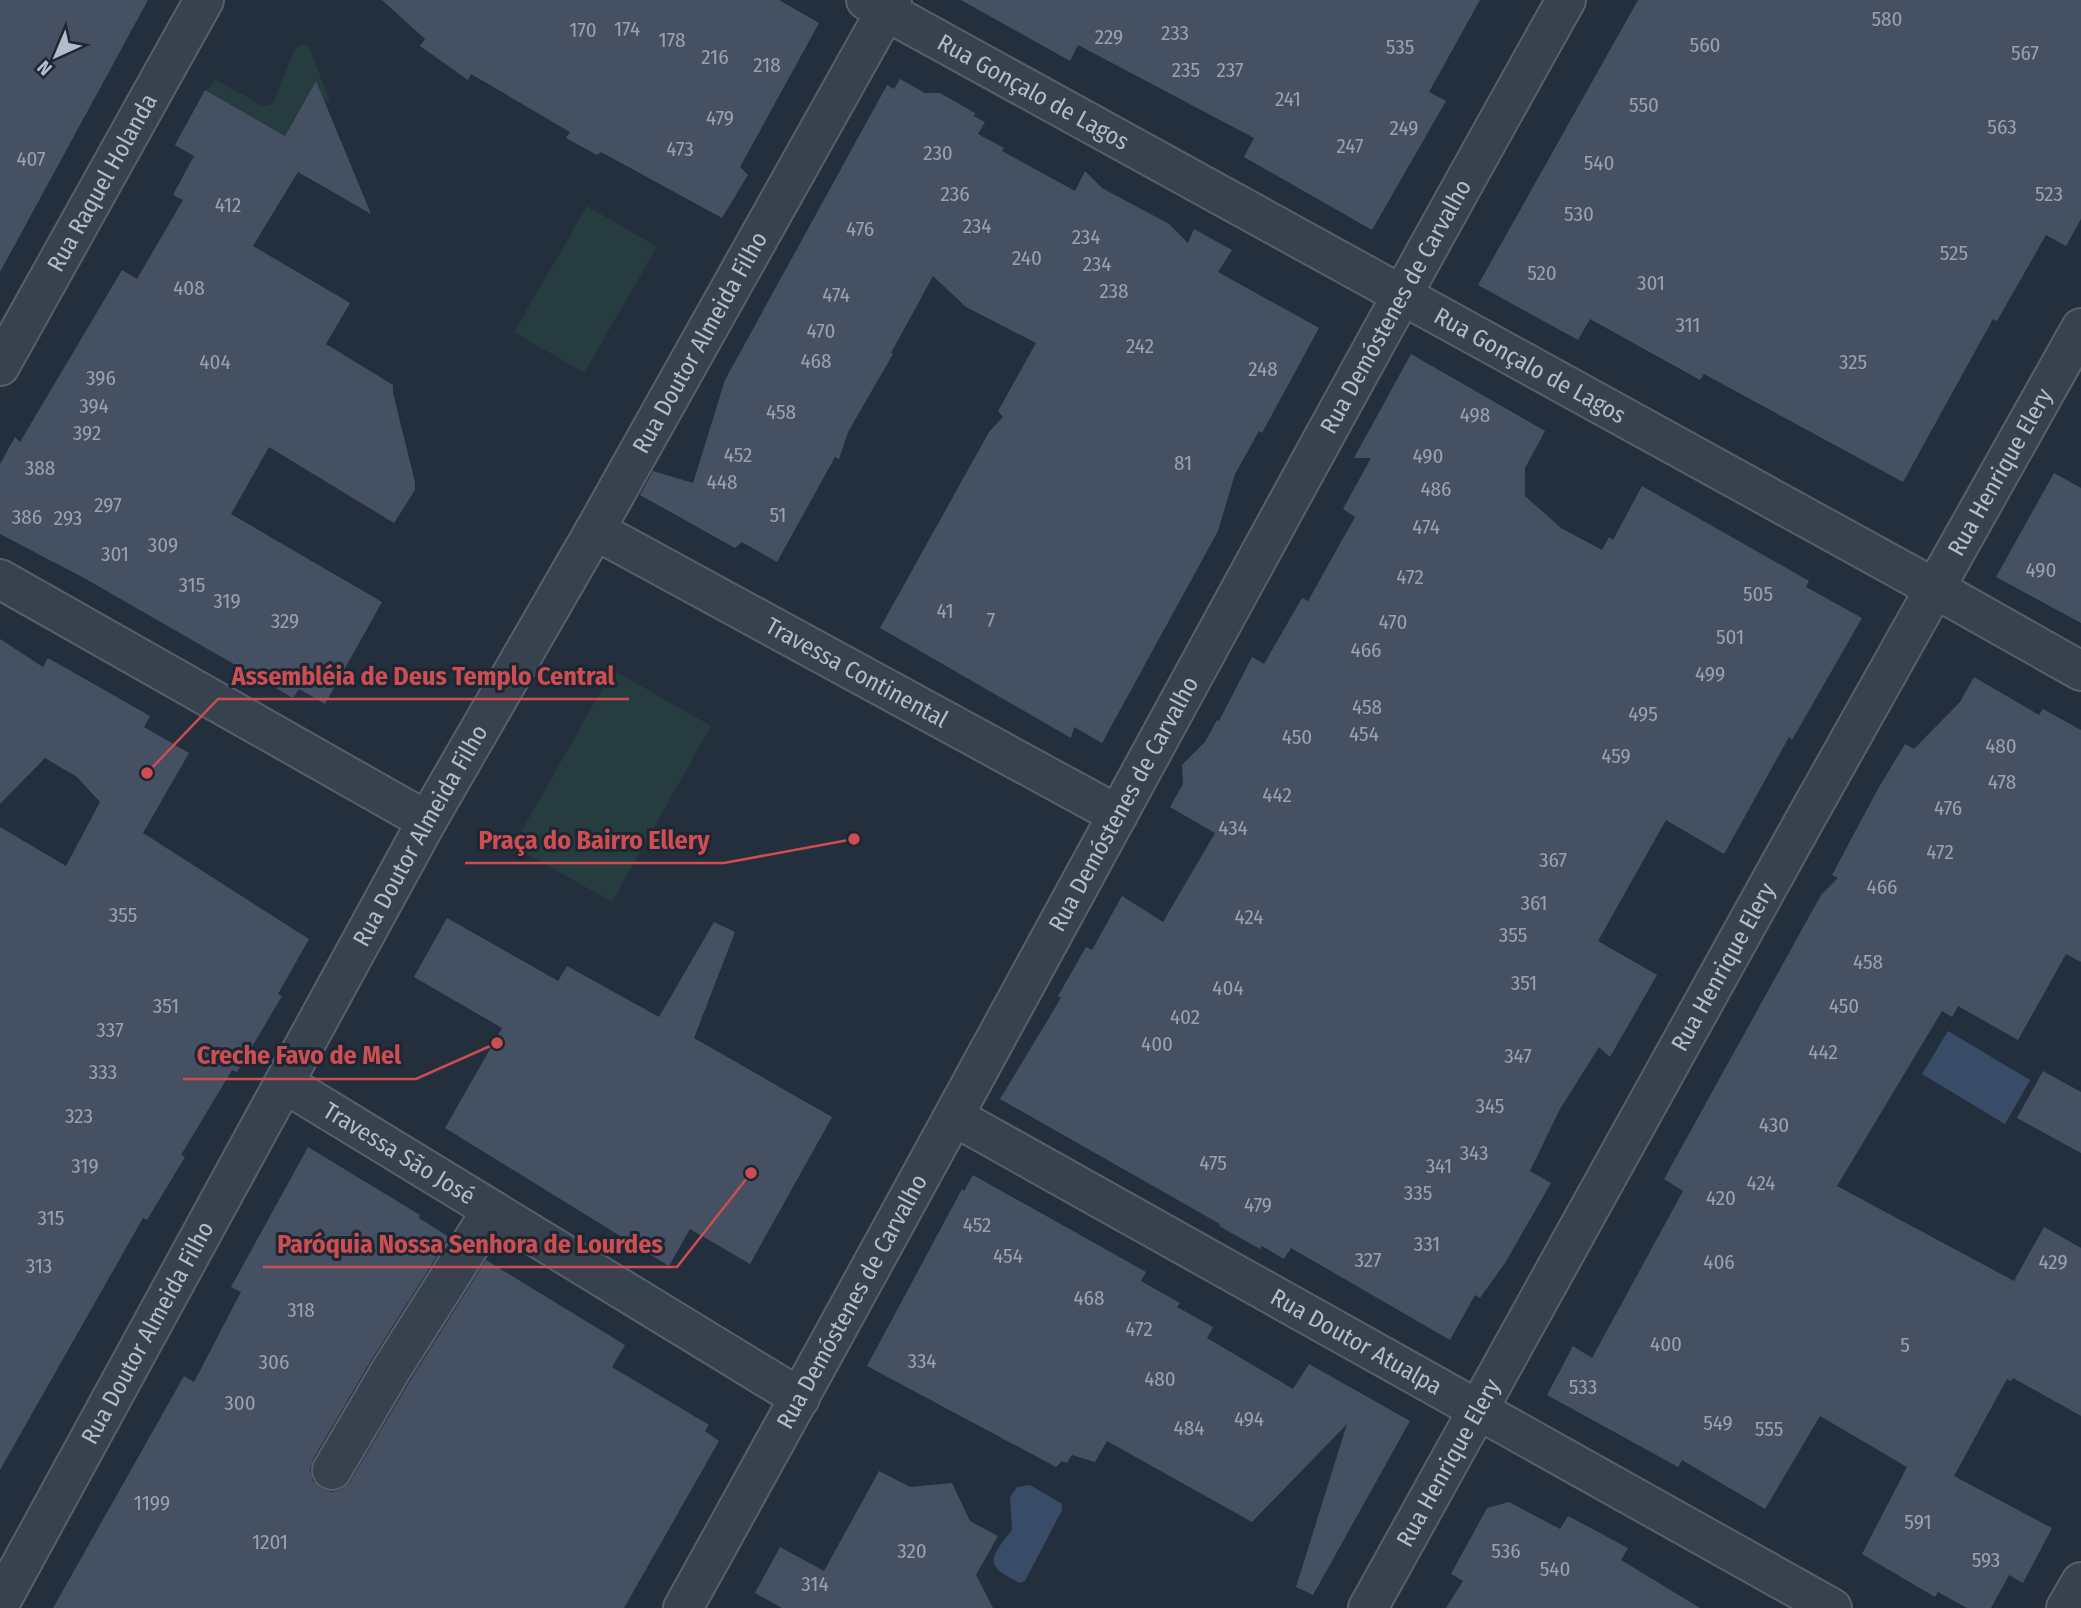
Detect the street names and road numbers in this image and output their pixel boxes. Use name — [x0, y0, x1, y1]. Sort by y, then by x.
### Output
street label: Rua Gonçalo de Lagos — [933, 28, 1134, 156]
street label: Rua Raquel Holanda — [41, 89, 163, 276]
street label: Rua Demóstenes de Carvalho — [1315, 174, 1477, 438]
street label: Rua Doutor Almeida Filho — [627, 227, 773, 458]
street label: Rua Gonçalo de Lagos — [1429, 302, 1631, 430]
street label: Rua Henrique Elery — [1942, 383, 2058, 561]
street label: Travessa Continental — [761, 612, 953, 733]
street label: Rua Demóstenes de Carvalho — [1043, 672, 1204, 936]
street label: Rua Doutor Almeida Filho — [347, 720, 493, 951]
street label: Rua Henrique Elery — [1666, 878, 1781, 1056]
street label: Travessa São José — [318, 1096, 480, 1210]
street label: Rua Demóstenes de Carvalho — [771, 1169, 933, 1434]
street label: Rua Doutor Almeida Filho — [76, 1217, 220, 1449]
street label: Rua Doutor Atualpa — [1266, 1283, 1447, 1401]
street label: Rua Henrique Elery — [1391, 1374, 1506, 1552]

